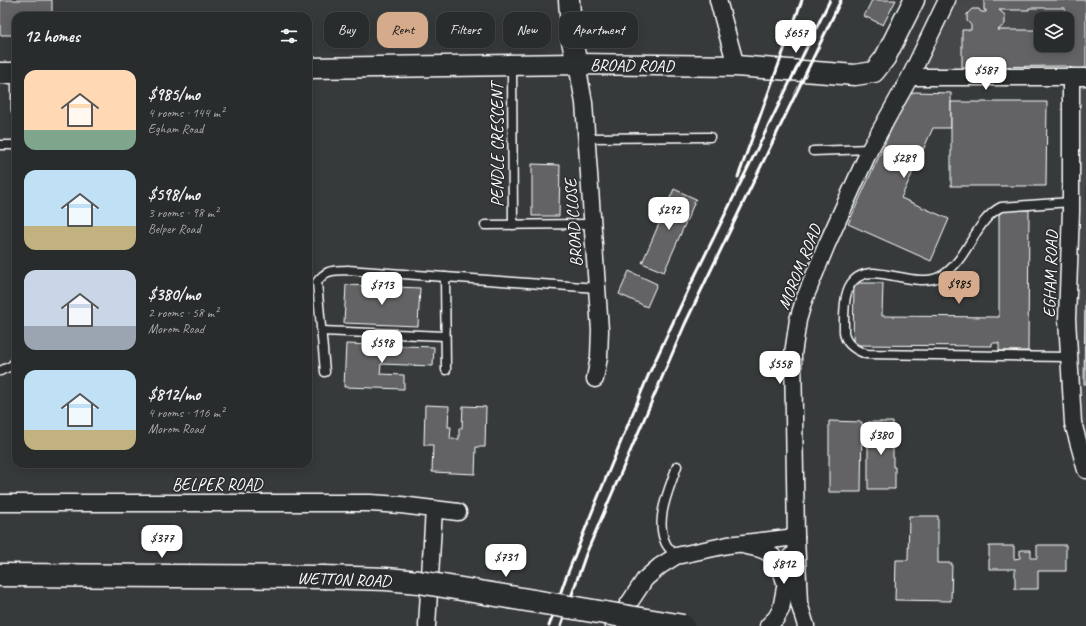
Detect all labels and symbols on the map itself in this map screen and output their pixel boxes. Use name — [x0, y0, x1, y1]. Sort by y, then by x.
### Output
pin: $657 — [772, 20, 820, 54]
street label: BROAD ROAD — [590, 54, 675, 77]
pin: $587 — [962, 57, 1010, 91]
street label: PENDLE CRESCENT — [487, 80, 508, 207]
pin: $289 — [880, 145, 928, 179]
street label: BROAD CLOSE — [560, 176, 587, 268]
pin: $292 — [645, 197, 693, 231]
street label: MOROM ROAD — [773, 221, 826, 313]
street label: EGHAM ROAD — [1038, 229, 1063, 318]
pin: $985 — [935, 271, 983, 305]
pin: $713 — [358, 272, 406, 306]
pin: $598 — [358, 330, 406, 364]
pin: $558 — [756, 351, 804, 385]
pin: $380 — [857, 422, 905, 456]
street label: BELPER ROAD — [172, 474, 264, 495]
pin: $377 — [138, 525, 186, 559]
pin: $731 — [482, 544, 530, 578]
pin: $812 — [760, 551, 808, 585]
street label: WETTON ROAD — [297, 567, 393, 592]

